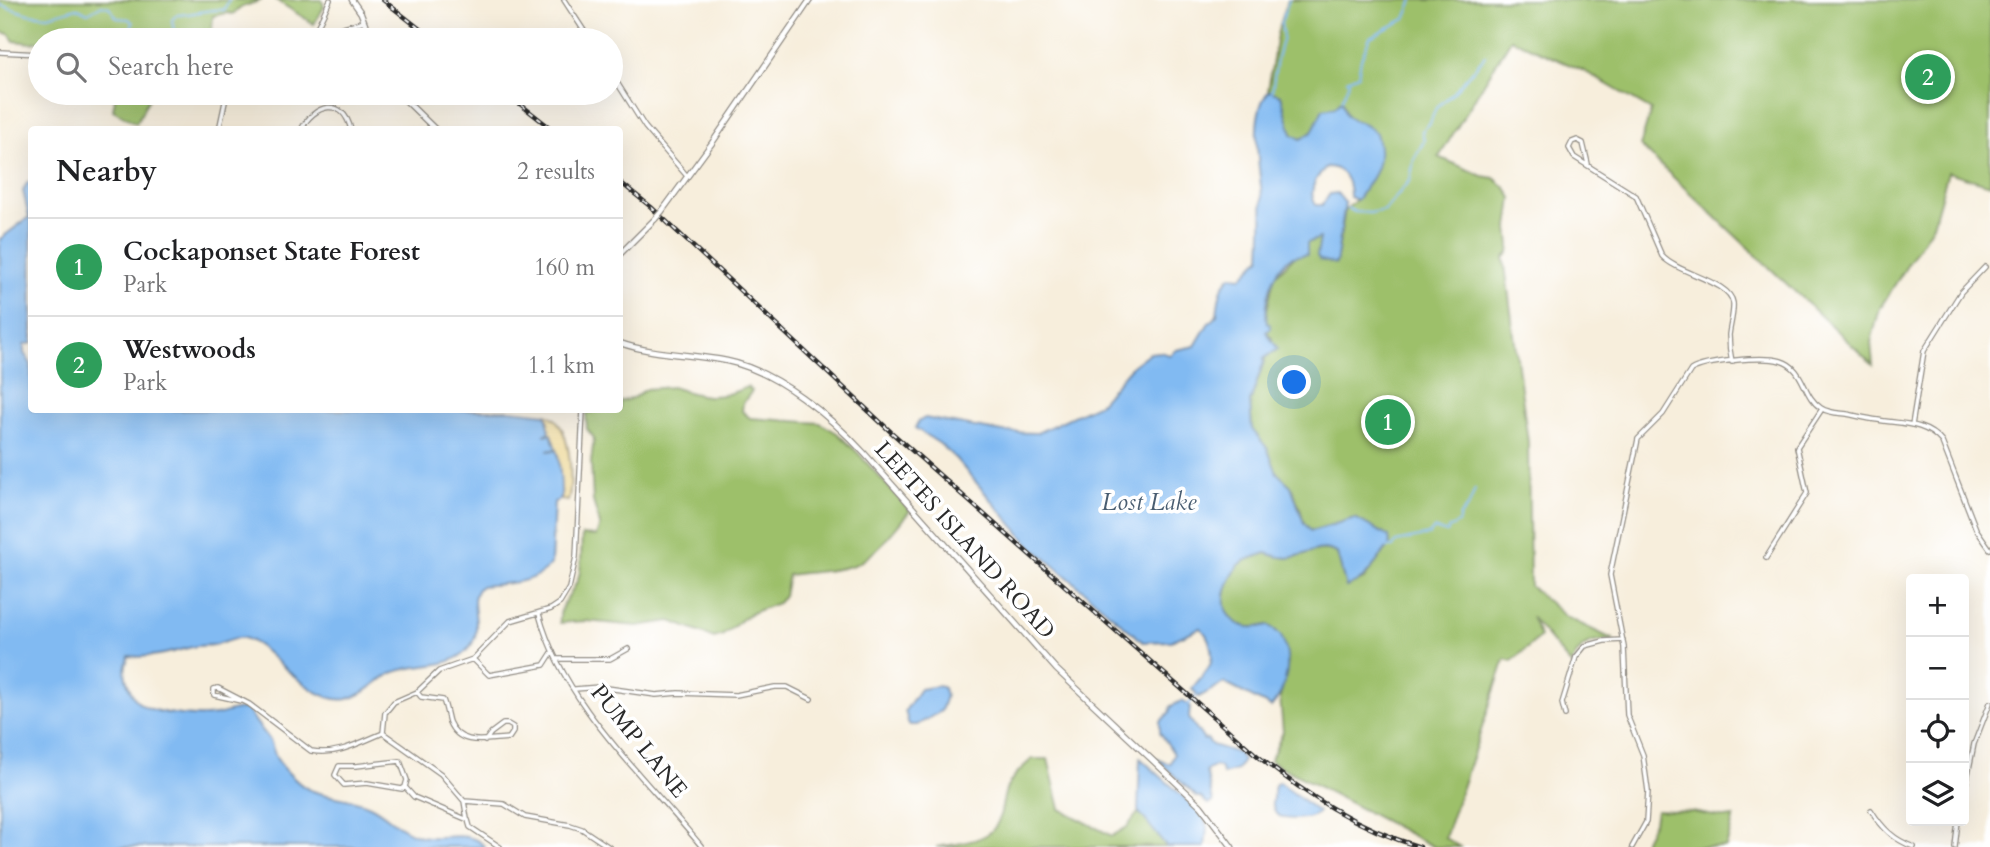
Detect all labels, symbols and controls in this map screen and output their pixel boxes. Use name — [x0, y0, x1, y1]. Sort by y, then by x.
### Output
search box — [28, 28, 623, 105]
icon: search — [52, 48, 90, 86]
text: Search here — [108, 49, 234, 84]
pin: 2 — [1905, 51, 1951, 103]
text: Nearby — [56, 151, 157, 192]
text: 2 results — [517, 156, 595, 187]
text: Cockaponset State Forest — [123, 234, 420, 269]
text: 1 — [73, 252, 85, 283]
text: 160 m — [534, 252, 595, 283]
text: Park — [123, 269, 167, 300]
text: Westwoods — [123, 332, 256, 367]
text: 2 — [73, 350, 85, 381]
text: 1.1 km — [528, 350, 595, 381]
your location — [1277, 365, 1311, 399]
text: Park — [123, 367, 167, 398]
pin: 1 — [1365, 396, 1411, 448]
street label: LEETES ISLAND ROAD — [868, 434, 1062, 646]
water label: Lost Lake — [1102, 486, 1197, 519]
map controls — [1906, 574, 1969, 826]
button: + — [1906, 574, 1969, 637]
button: − — [1906, 637, 1969, 700]
street label: PUMP LANE — [584, 678, 694, 804]
button: locate — [1906, 700, 1969, 763]
button: layers — [1906, 763, 1969, 826]

